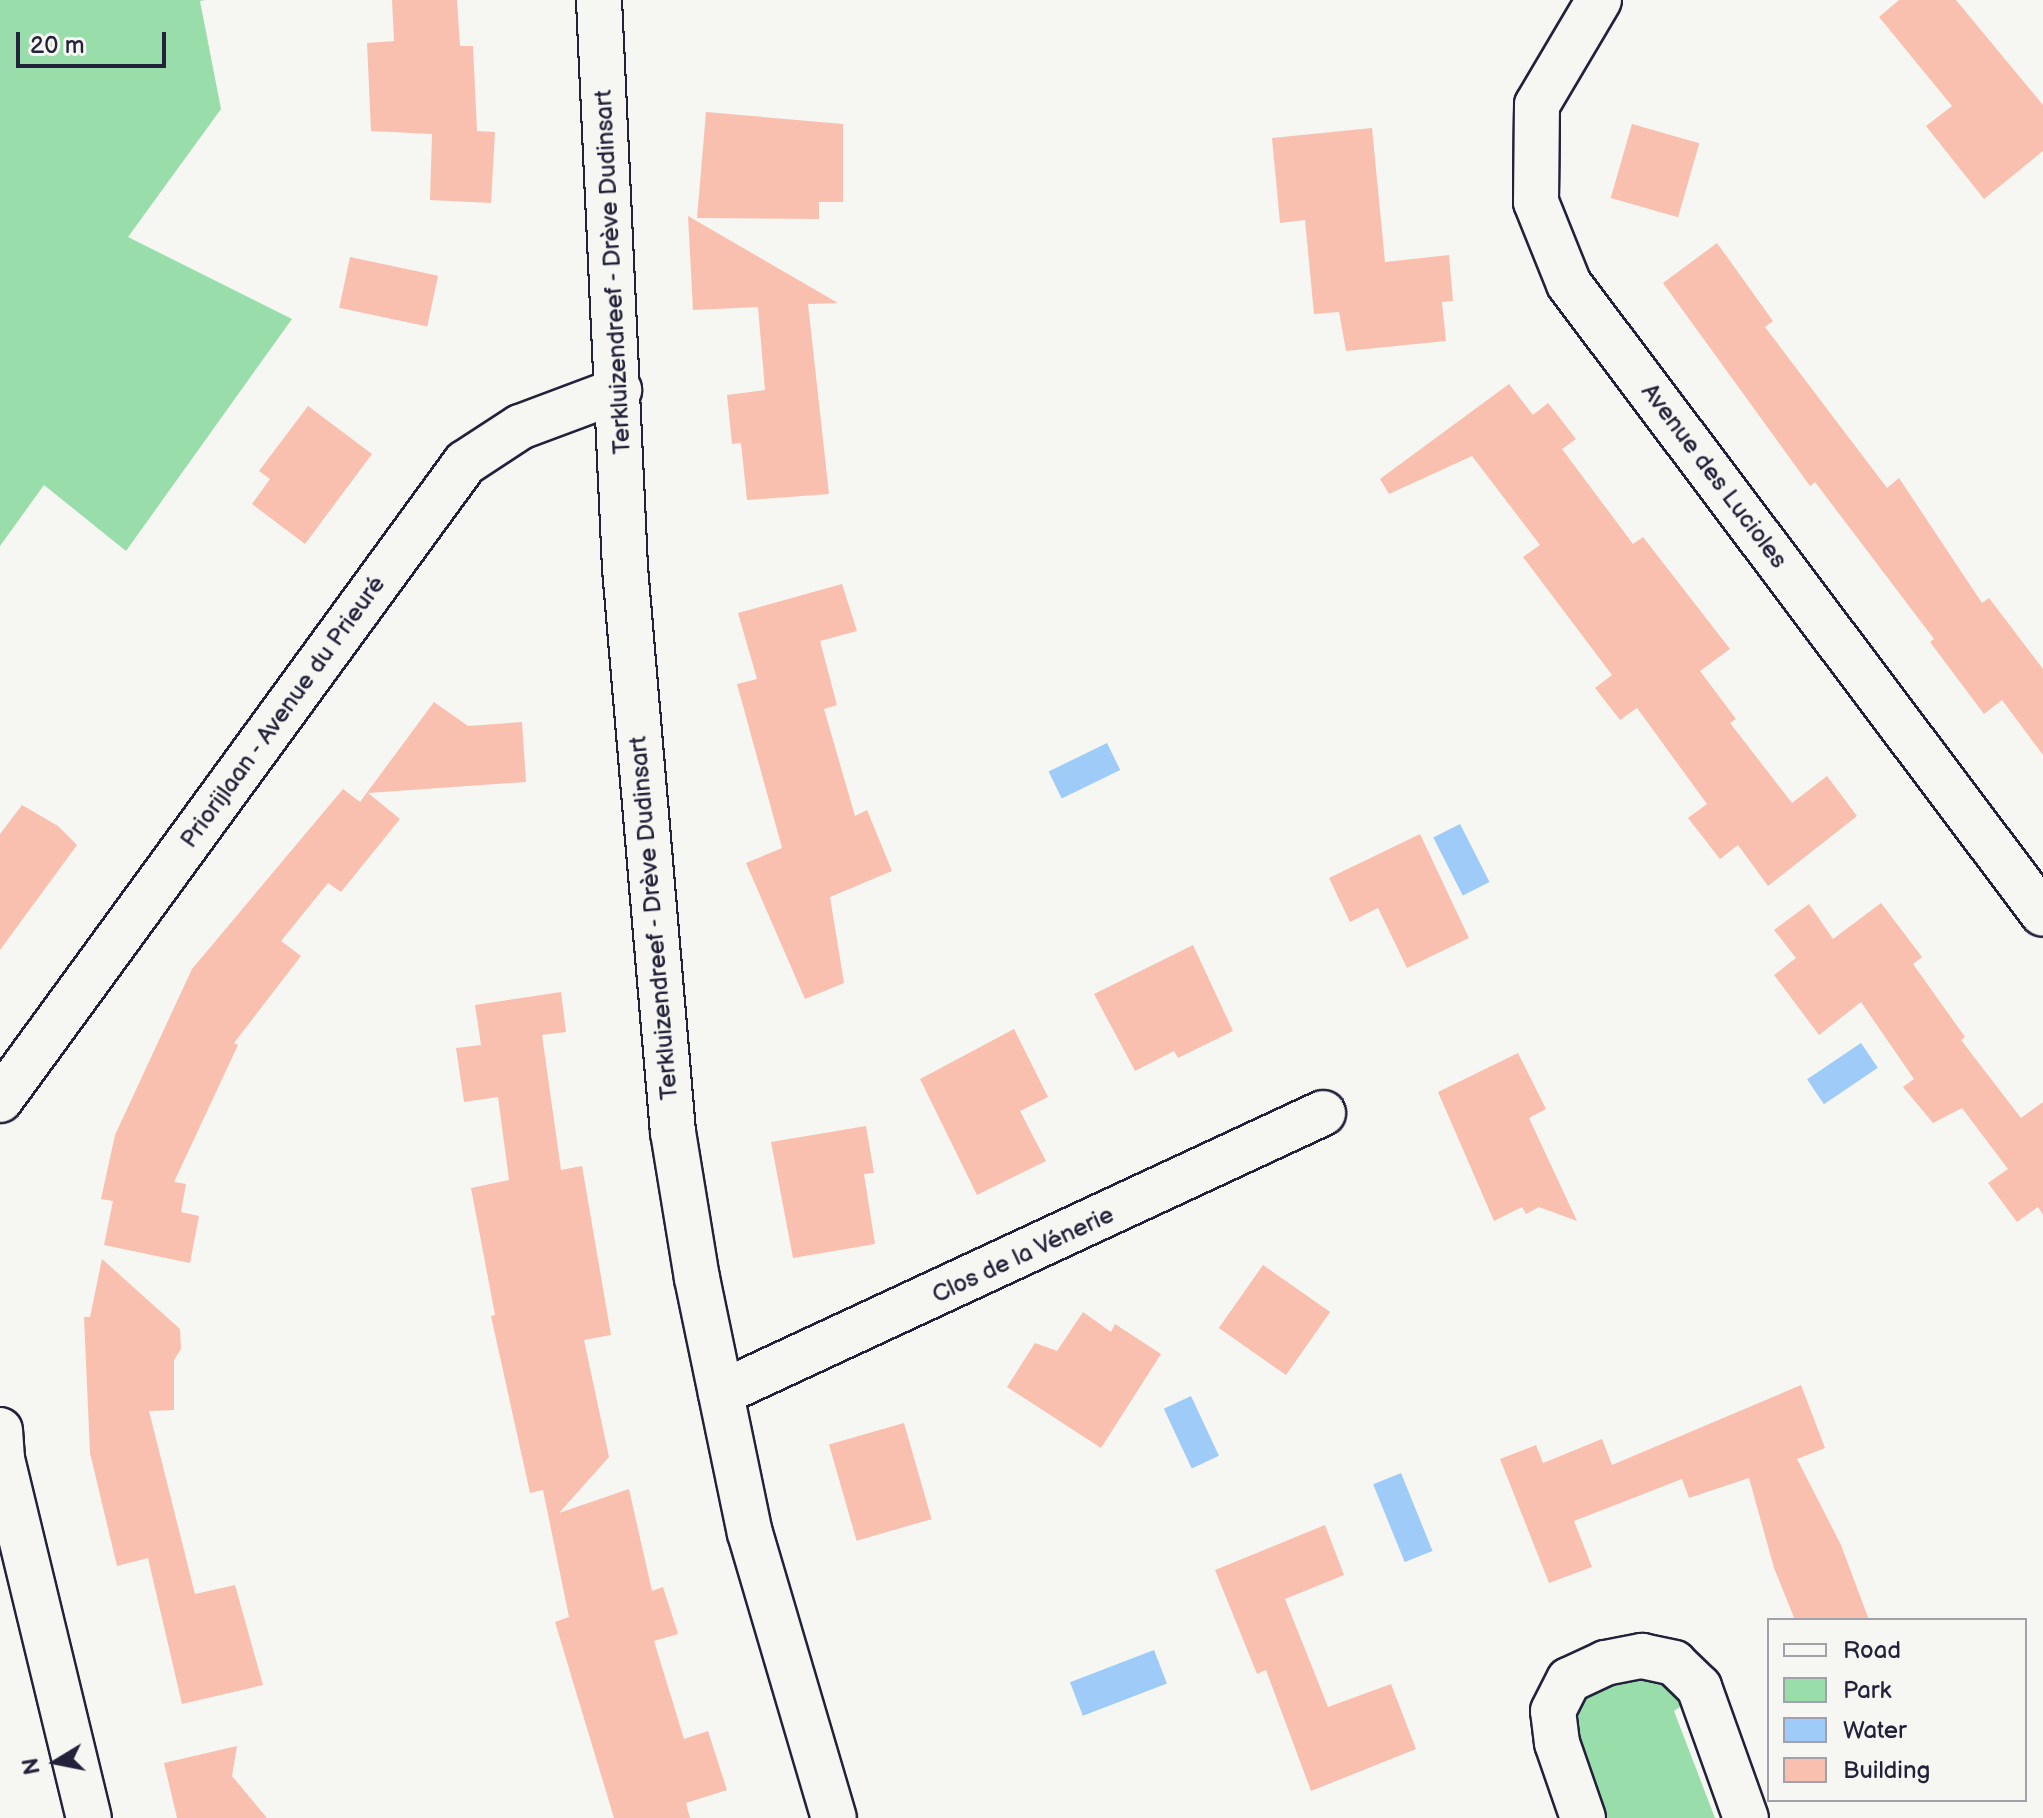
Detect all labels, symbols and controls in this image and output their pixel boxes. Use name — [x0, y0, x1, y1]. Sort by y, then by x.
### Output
scale bar — [20, 16, 170, 66]
text: 20 m — [30, 31, 85, 60]
street label: Terkluizendreef - Drève Dudinsart — [589, 88, 637, 456]
street label: Avenue des Lucioles — [1635, 378, 1793, 574]
street label: Priorijlaan - Avenue du Prieuré — [174, 570, 392, 854]
street label: Terkluizendreef - Drève Dudinsart — [624, 734, 684, 1102]
street label: Clos de la Vénerie — [927, 1200, 1119, 1310]
legend — [1767, 1618, 2027, 1802]
text: Road — [1843, 1636, 1901, 1665]
text: Park — [1843, 1676, 1891, 1705]
text: Water — [1843, 1716, 1907, 1745]
north arrow — [16, 1722, 96, 1802]
text: N — [17, 1756, 47, 1777]
text: Building — [1843, 1756, 1930, 1785]

